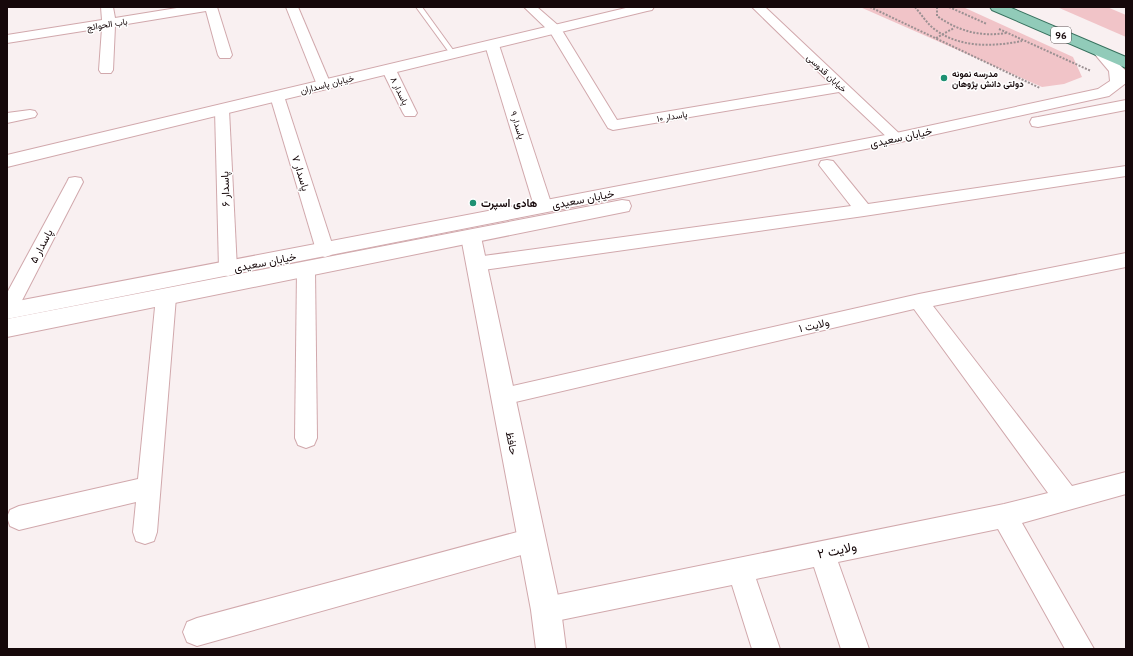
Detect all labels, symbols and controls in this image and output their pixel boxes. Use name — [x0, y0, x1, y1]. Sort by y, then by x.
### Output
street label: باب الحوائج — [86, 15, 129, 34]
road number: 96 — [1051, 27, 1071, 43]
street label: خیابان قدوسی — [804, 52, 849, 95]
place label: مدرسه نمونه دولتی دانش پژوهان — [952, 68, 1024, 90]
street label: خیابان پاسداران — [299, 72, 355, 97]
marker: مدرسه نمونه دولتی دانش پژوهان — [939, 73, 949, 83]
street label: پاسدار ۸ — [388, 75, 412, 107]
street label: پاسدار ۱۰ — [656, 108, 689, 125]
street label: پاسدار ۹ — [507, 110, 528, 141]
street label: خیابان سعیدی — [869, 124, 933, 150]
street label: پاسدار ۷ — [288, 153, 313, 193]
street label: پاسدار ۶ — [217, 171, 234, 207]
street label: خیابان سعیدی — [551, 186, 615, 212]
place label: هادی اسپرت — [481, 196, 538, 211]
marker: هادی اسپرت — [468, 198, 478, 208]
street label: پاسدار ۵ — [26, 227, 57, 266]
street label: خیابان سعیدی — [233, 249, 297, 275]
street label: ولایت ۱ — [797, 315, 831, 335]
street label: حافظ — [503, 430, 521, 456]
street label: ولایت ۲ — [816, 538, 858, 562]

